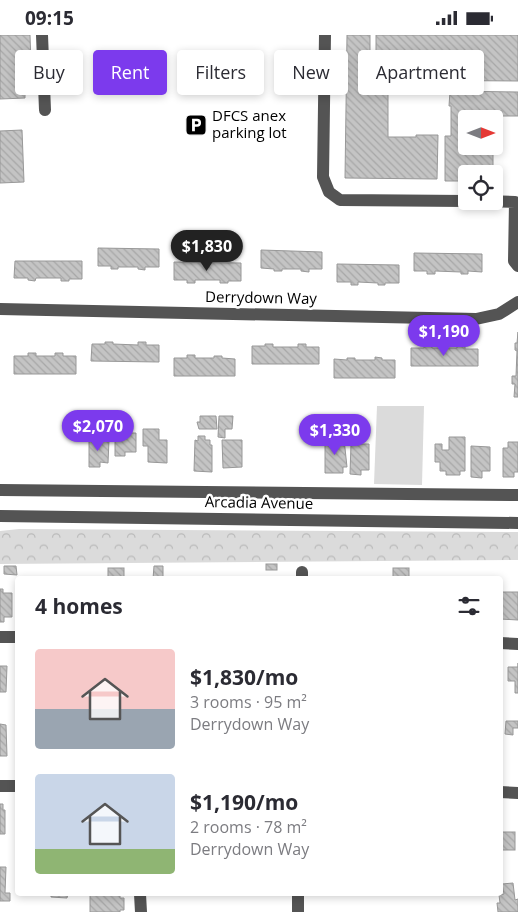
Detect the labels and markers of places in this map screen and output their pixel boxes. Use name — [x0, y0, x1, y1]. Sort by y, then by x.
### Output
place label: DFCS anex parking lot — [212, 105, 287, 142]
parking icon: DFCS anex parking lot — [184, 113, 208, 137]
pin: $1,830 — [166, 229, 248, 272]
pin: $1,190 — [403, 315, 485, 357]
pin: $2,070 — [57, 409, 139, 452]
pin: $1,330 — [294, 413, 376, 456]

